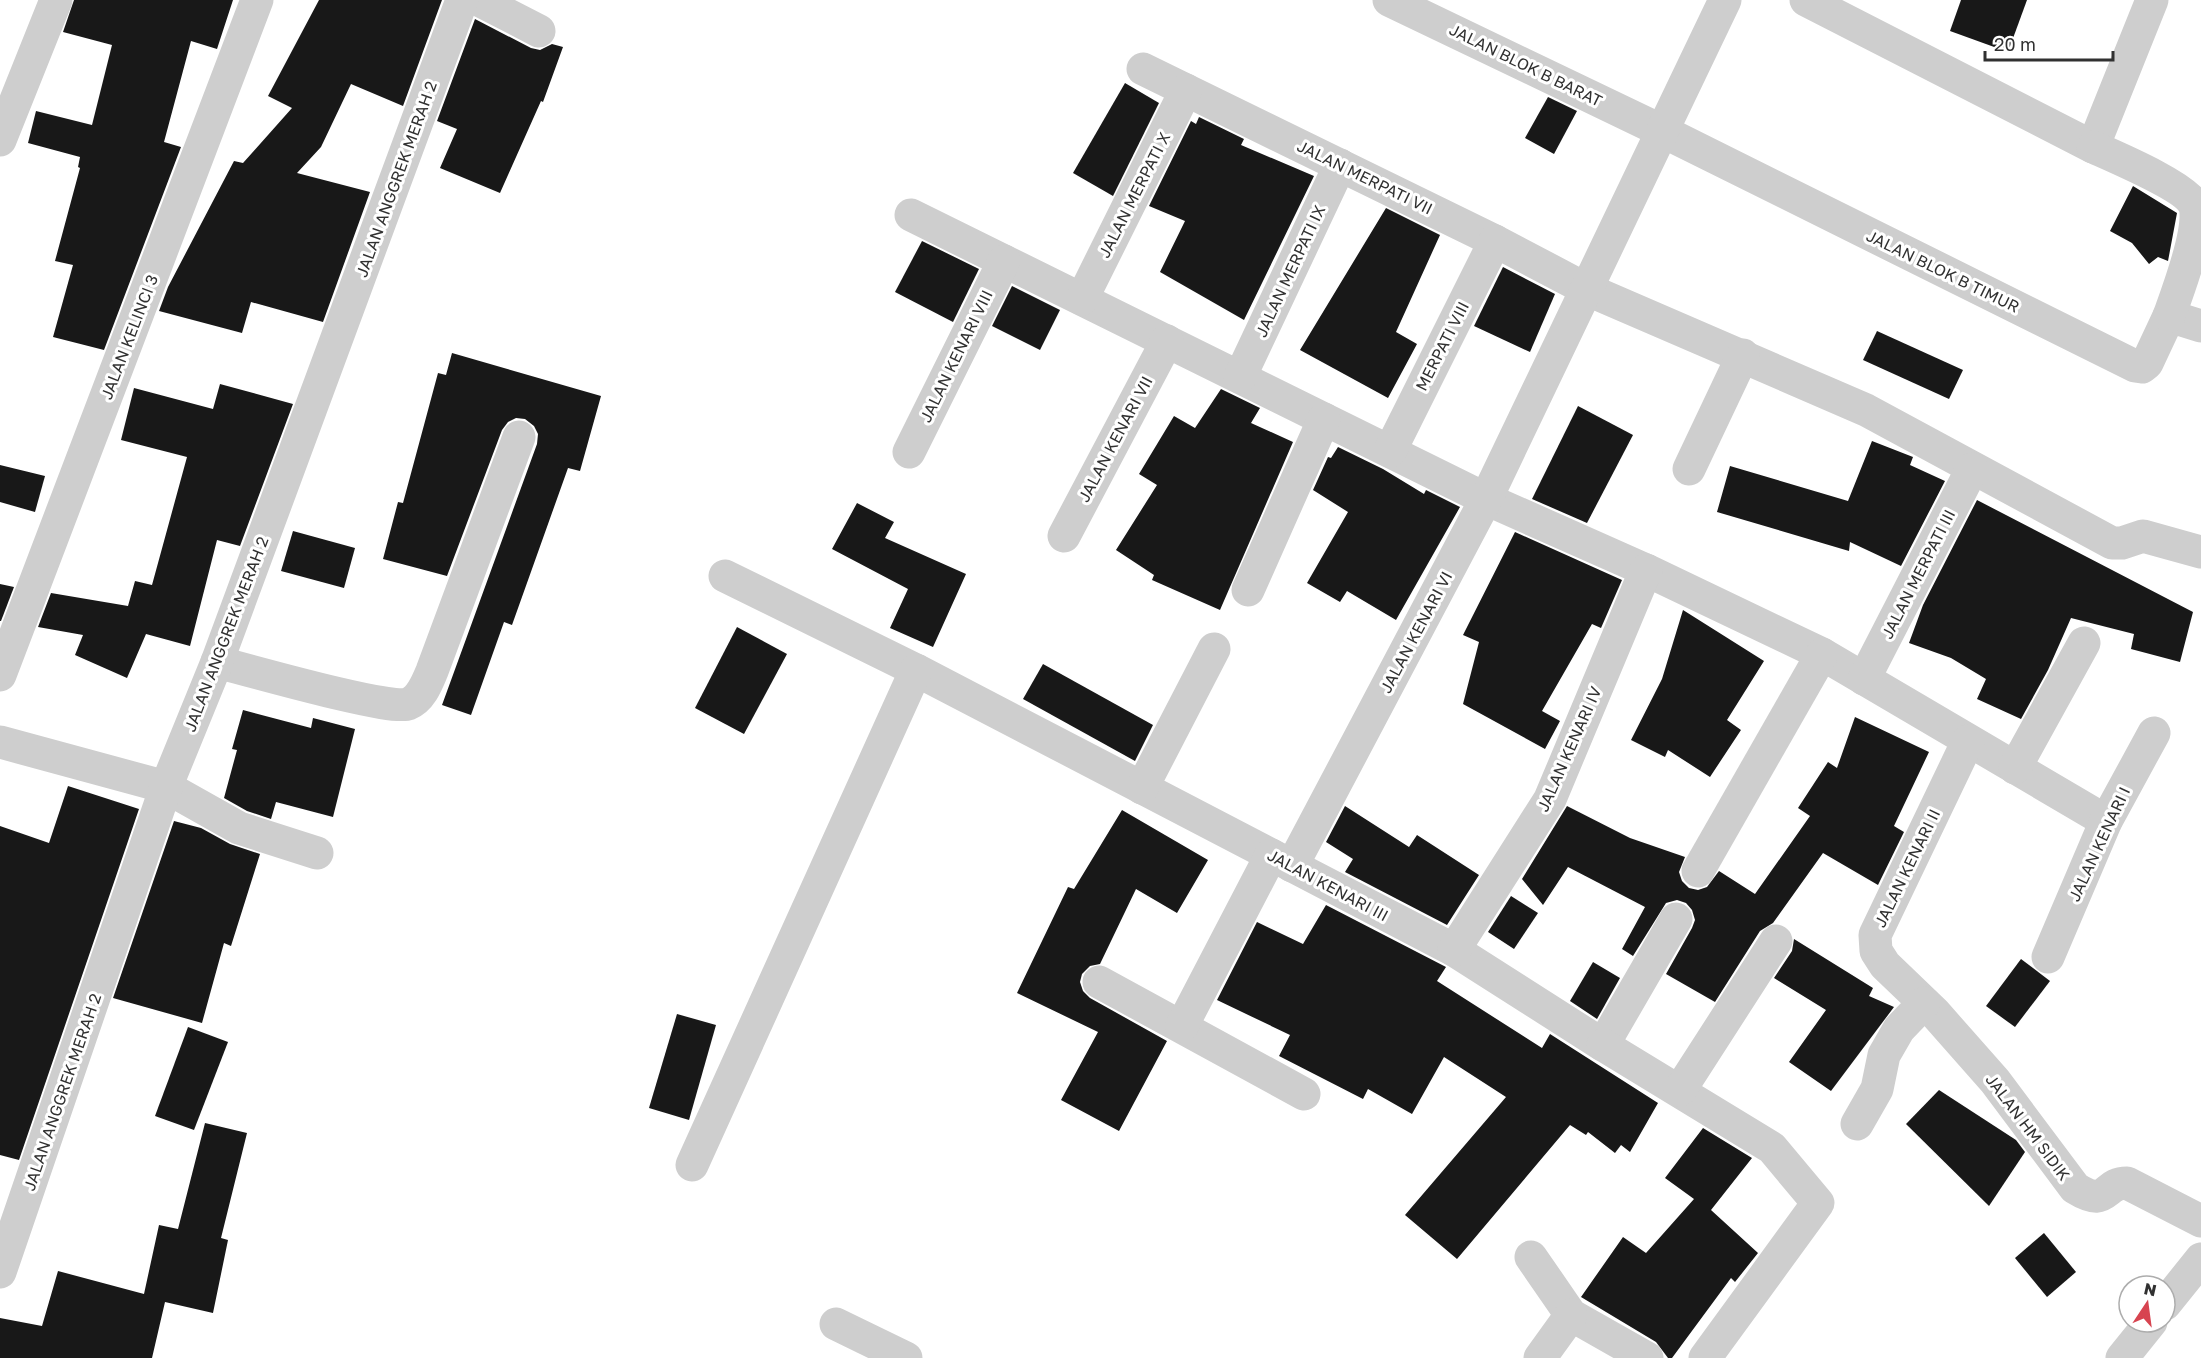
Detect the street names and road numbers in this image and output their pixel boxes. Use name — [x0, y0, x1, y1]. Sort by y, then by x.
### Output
street label: JALAN BLOK B BARAT — [1446, 19, 1606, 111]
street label: JALAN ANGGREK MERAH 2 — [351, 78, 441, 280]
street label: JALAN MERPATI X — [1094, 129, 1174, 261]
street label: JALAN MERPATI VII — [1294, 135, 1436, 219]
street label: JALAN MERPATI IX — [1251, 201, 1330, 340]
street label: JALAN BLOK B TIMUR — [1863, 225, 2023, 317]
street label: JALAN KELINCI 3 — [96, 272, 162, 402]
street label: JALAN KENARI VIII — [915, 286, 997, 426]
street label: MERPATI VIII — [1411, 298, 1473, 394]
street label: JALAN KENARI VII — [1073, 373, 1157, 505]
street label: JALAN MERPATI III — [1877, 506, 1959, 642]
street label: JALAN ANGGREK MERAH 2 — [180, 534, 272, 734]
street label: JALAN KENARI VI — [1375, 568, 1457, 696]
street label: JALAN KENARI IV — [1532, 683, 1606, 815]
street label: JALAN KENARI I — [2064, 783, 2134, 905]
street label: JALAN KENARI II — [1870, 806, 1944, 930]
street label: JALAN KENARI III — [1264, 845, 1392, 925]
street label: JALAN ANGGREK MERAH 2 — [19, 991, 105, 1193]
street label: JALAN HM SIDIK — [1981, 1070, 2075, 1184]

